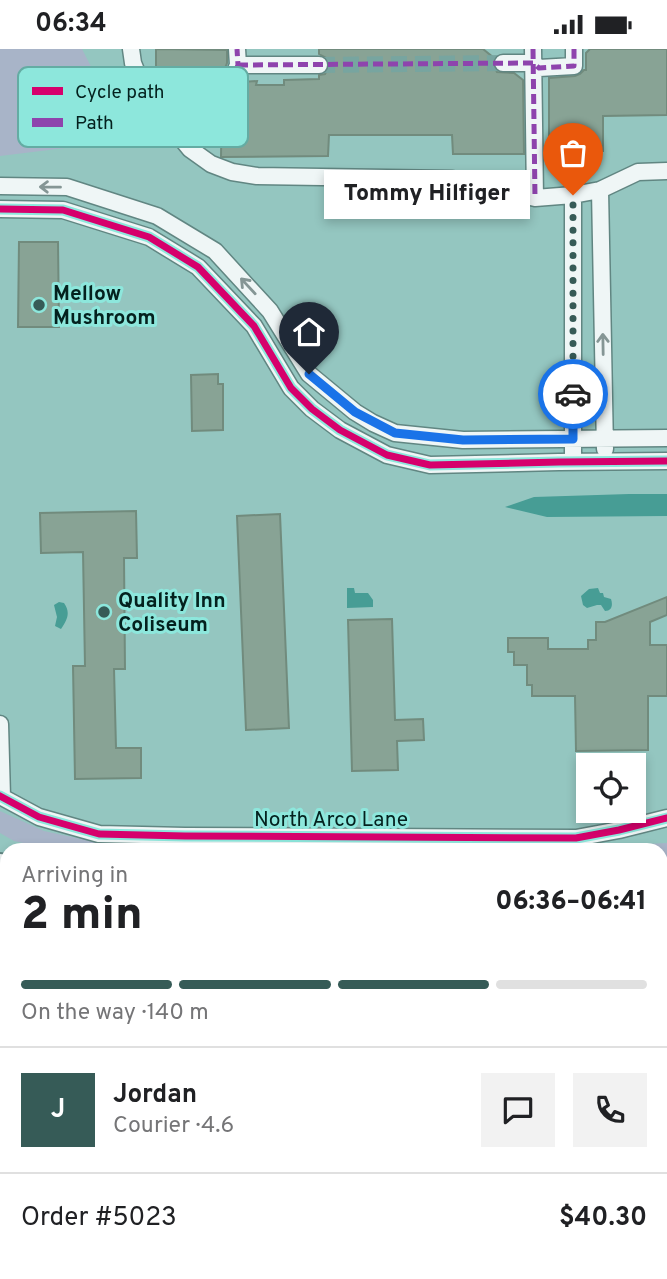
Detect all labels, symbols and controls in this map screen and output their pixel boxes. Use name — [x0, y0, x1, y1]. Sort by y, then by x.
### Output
text: 06:34 — [35, 8, 107, 41]
legend — [18, 67, 248, 147]
text: Cycle path — [75, 81, 164, 105]
text: Path — [75, 112, 114, 136]
pin — [543, 123, 603, 195]
icon: bag — [554, 134, 592, 172]
callout: Tommy Hilfiger — [324, 171, 531, 219]
one-way arrow — [39, 180, 62, 194]
text: Tommy Hilfiger — [344, 180, 510, 209]
one-way arrow — [239, 278, 256, 295]
place label: Mellow Mushroom — [53, 281, 156, 332]
marker: Mellow Mushroom — [31, 297, 47, 313]
pin — [279, 302, 339, 374]
icon: home — [290, 313, 328, 351]
one-way arrow — [596, 333, 610, 356]
courier — [538, 359, 608, 429]
icon: car — [554, 375, 592, 413]
place label: Quality Inn Coliseum — [118, 588, 226, 639]
marker: Quality Inn Coliseum — [96, 604, 112, 620]
map controls — [576, 753, 646, 823]
button: locate — [576, 753, 646, 823]
street label: North Arco Lane — [254, 807, 408, 834]
text: Arriving in — [21, 862, 128, 891]
text: 06:36–06:41 — [495, 886, 647, 919]
text: 2 min — [21, 887, 143, 946]
text: On the way · 140 m — [21, 999, 209, 1028]
button: chat — [481, 1073, 555, 1147]
button: phone — [573, 1073, 647, 1147]
text: Jordan — [113, 1079, 197, 1112]
text: J — [51, 1094, 65, 1127]
text: Courier · 4.6 — [113, 1112, 234, 1141]
text: Order #5023 — [21, 1202, 177, 1235]
text: $40.30 — [559, 1202, 647, 1235]

